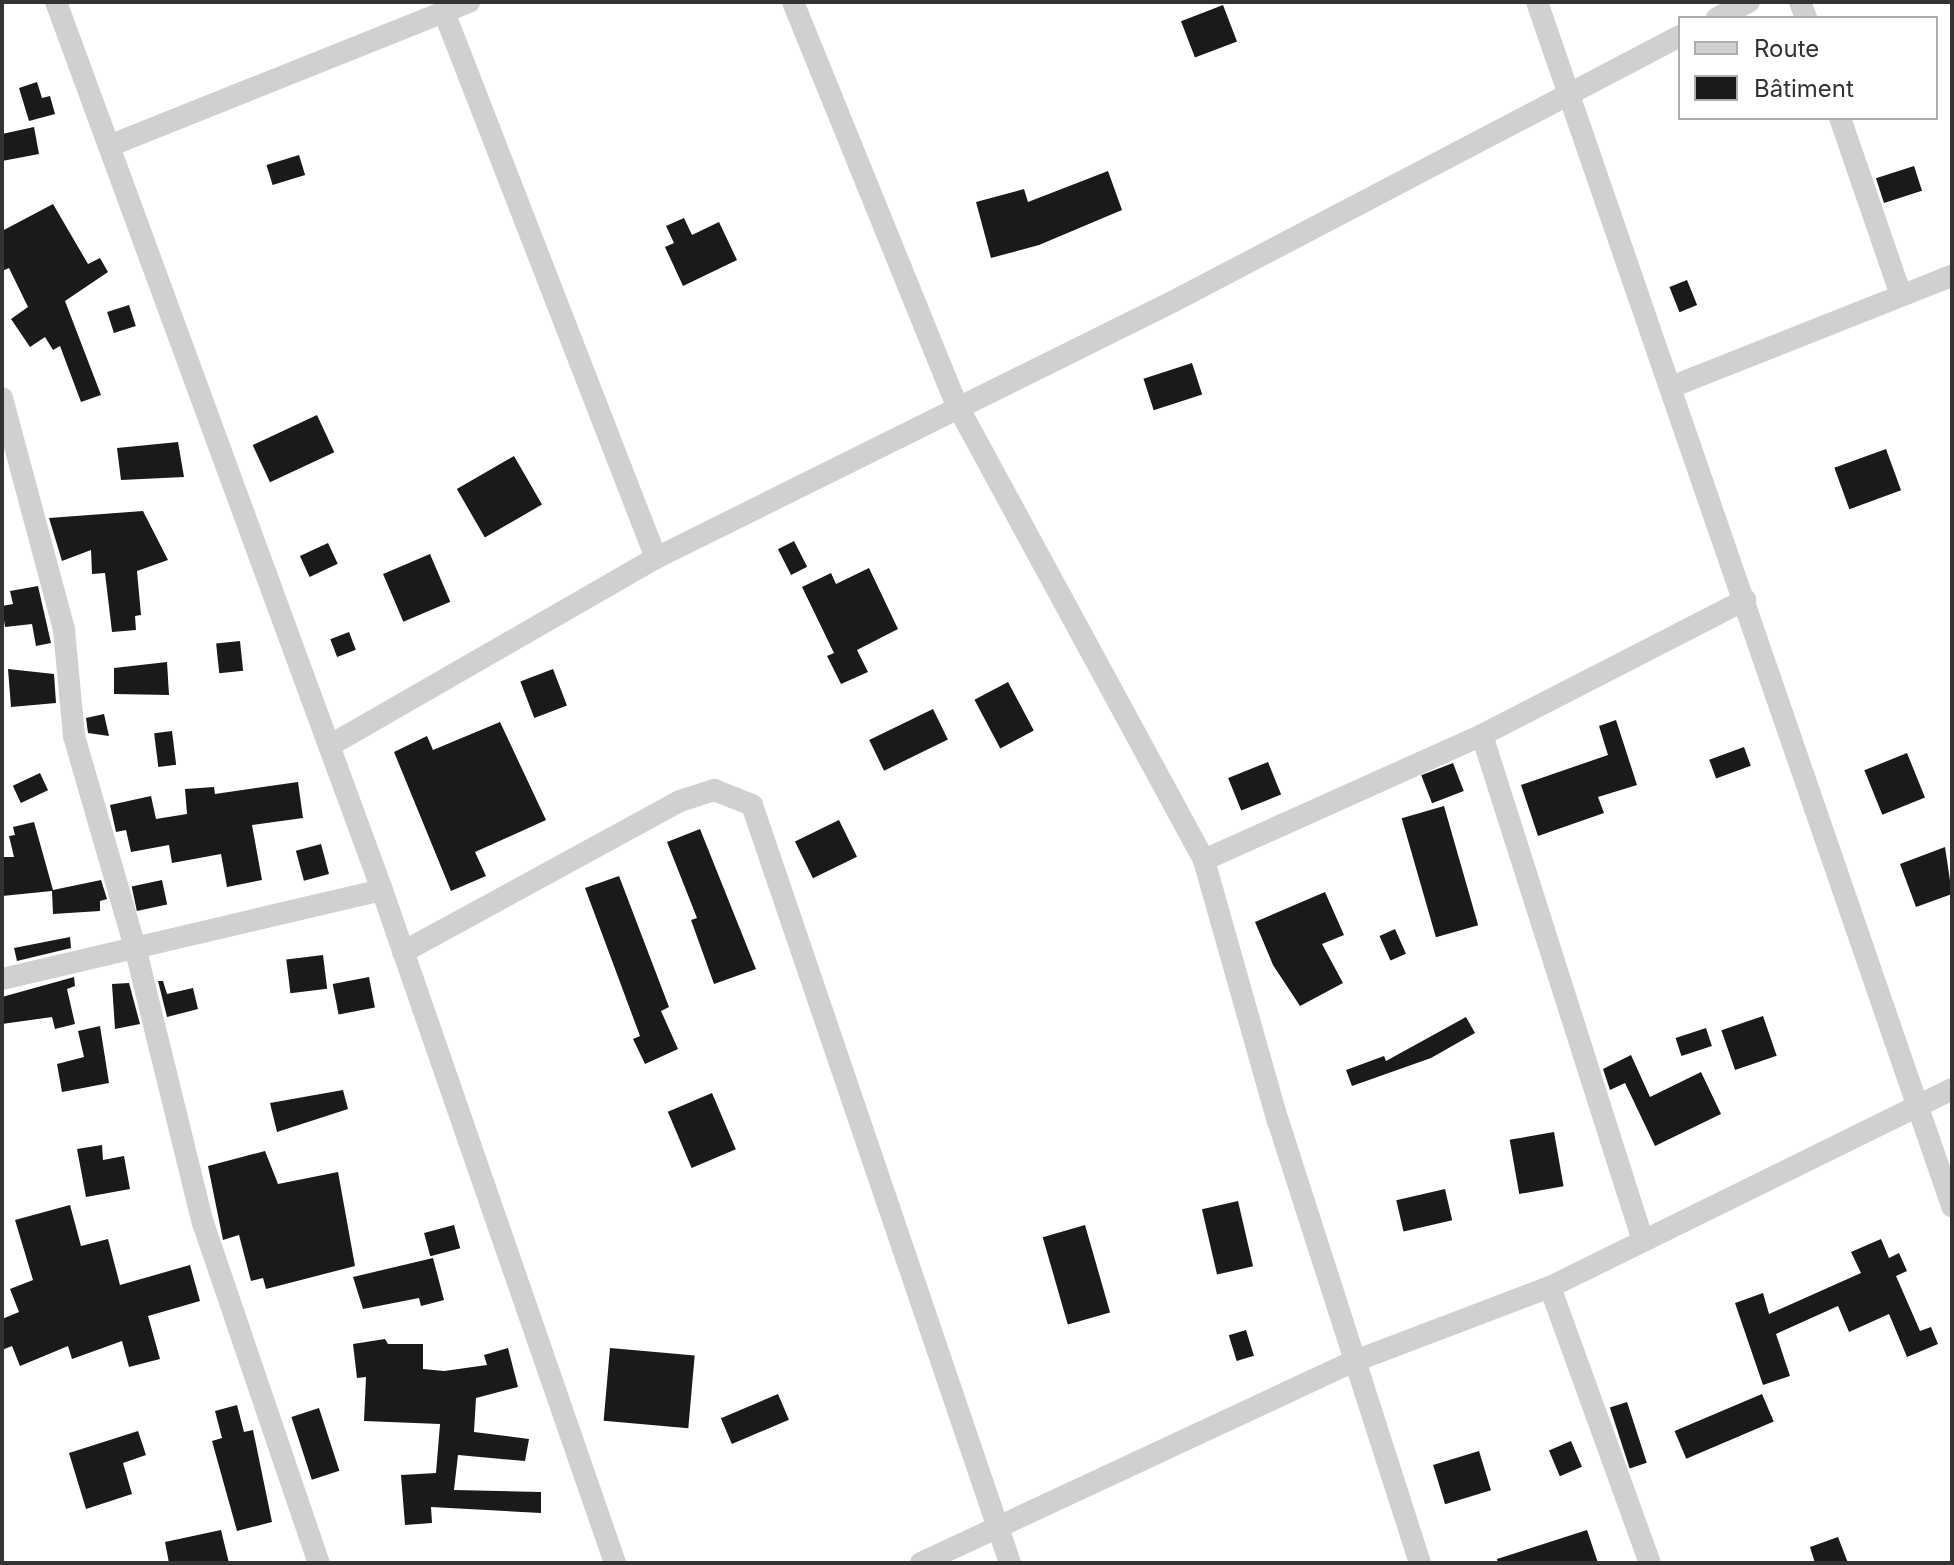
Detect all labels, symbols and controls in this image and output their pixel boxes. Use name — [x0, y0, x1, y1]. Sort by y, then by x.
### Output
legend — [1678, 16, 1938, 120]
text: Route — [1754, 34, 1819, 63]
text: Bâtiment — [1754, 74, 1854, 103]

